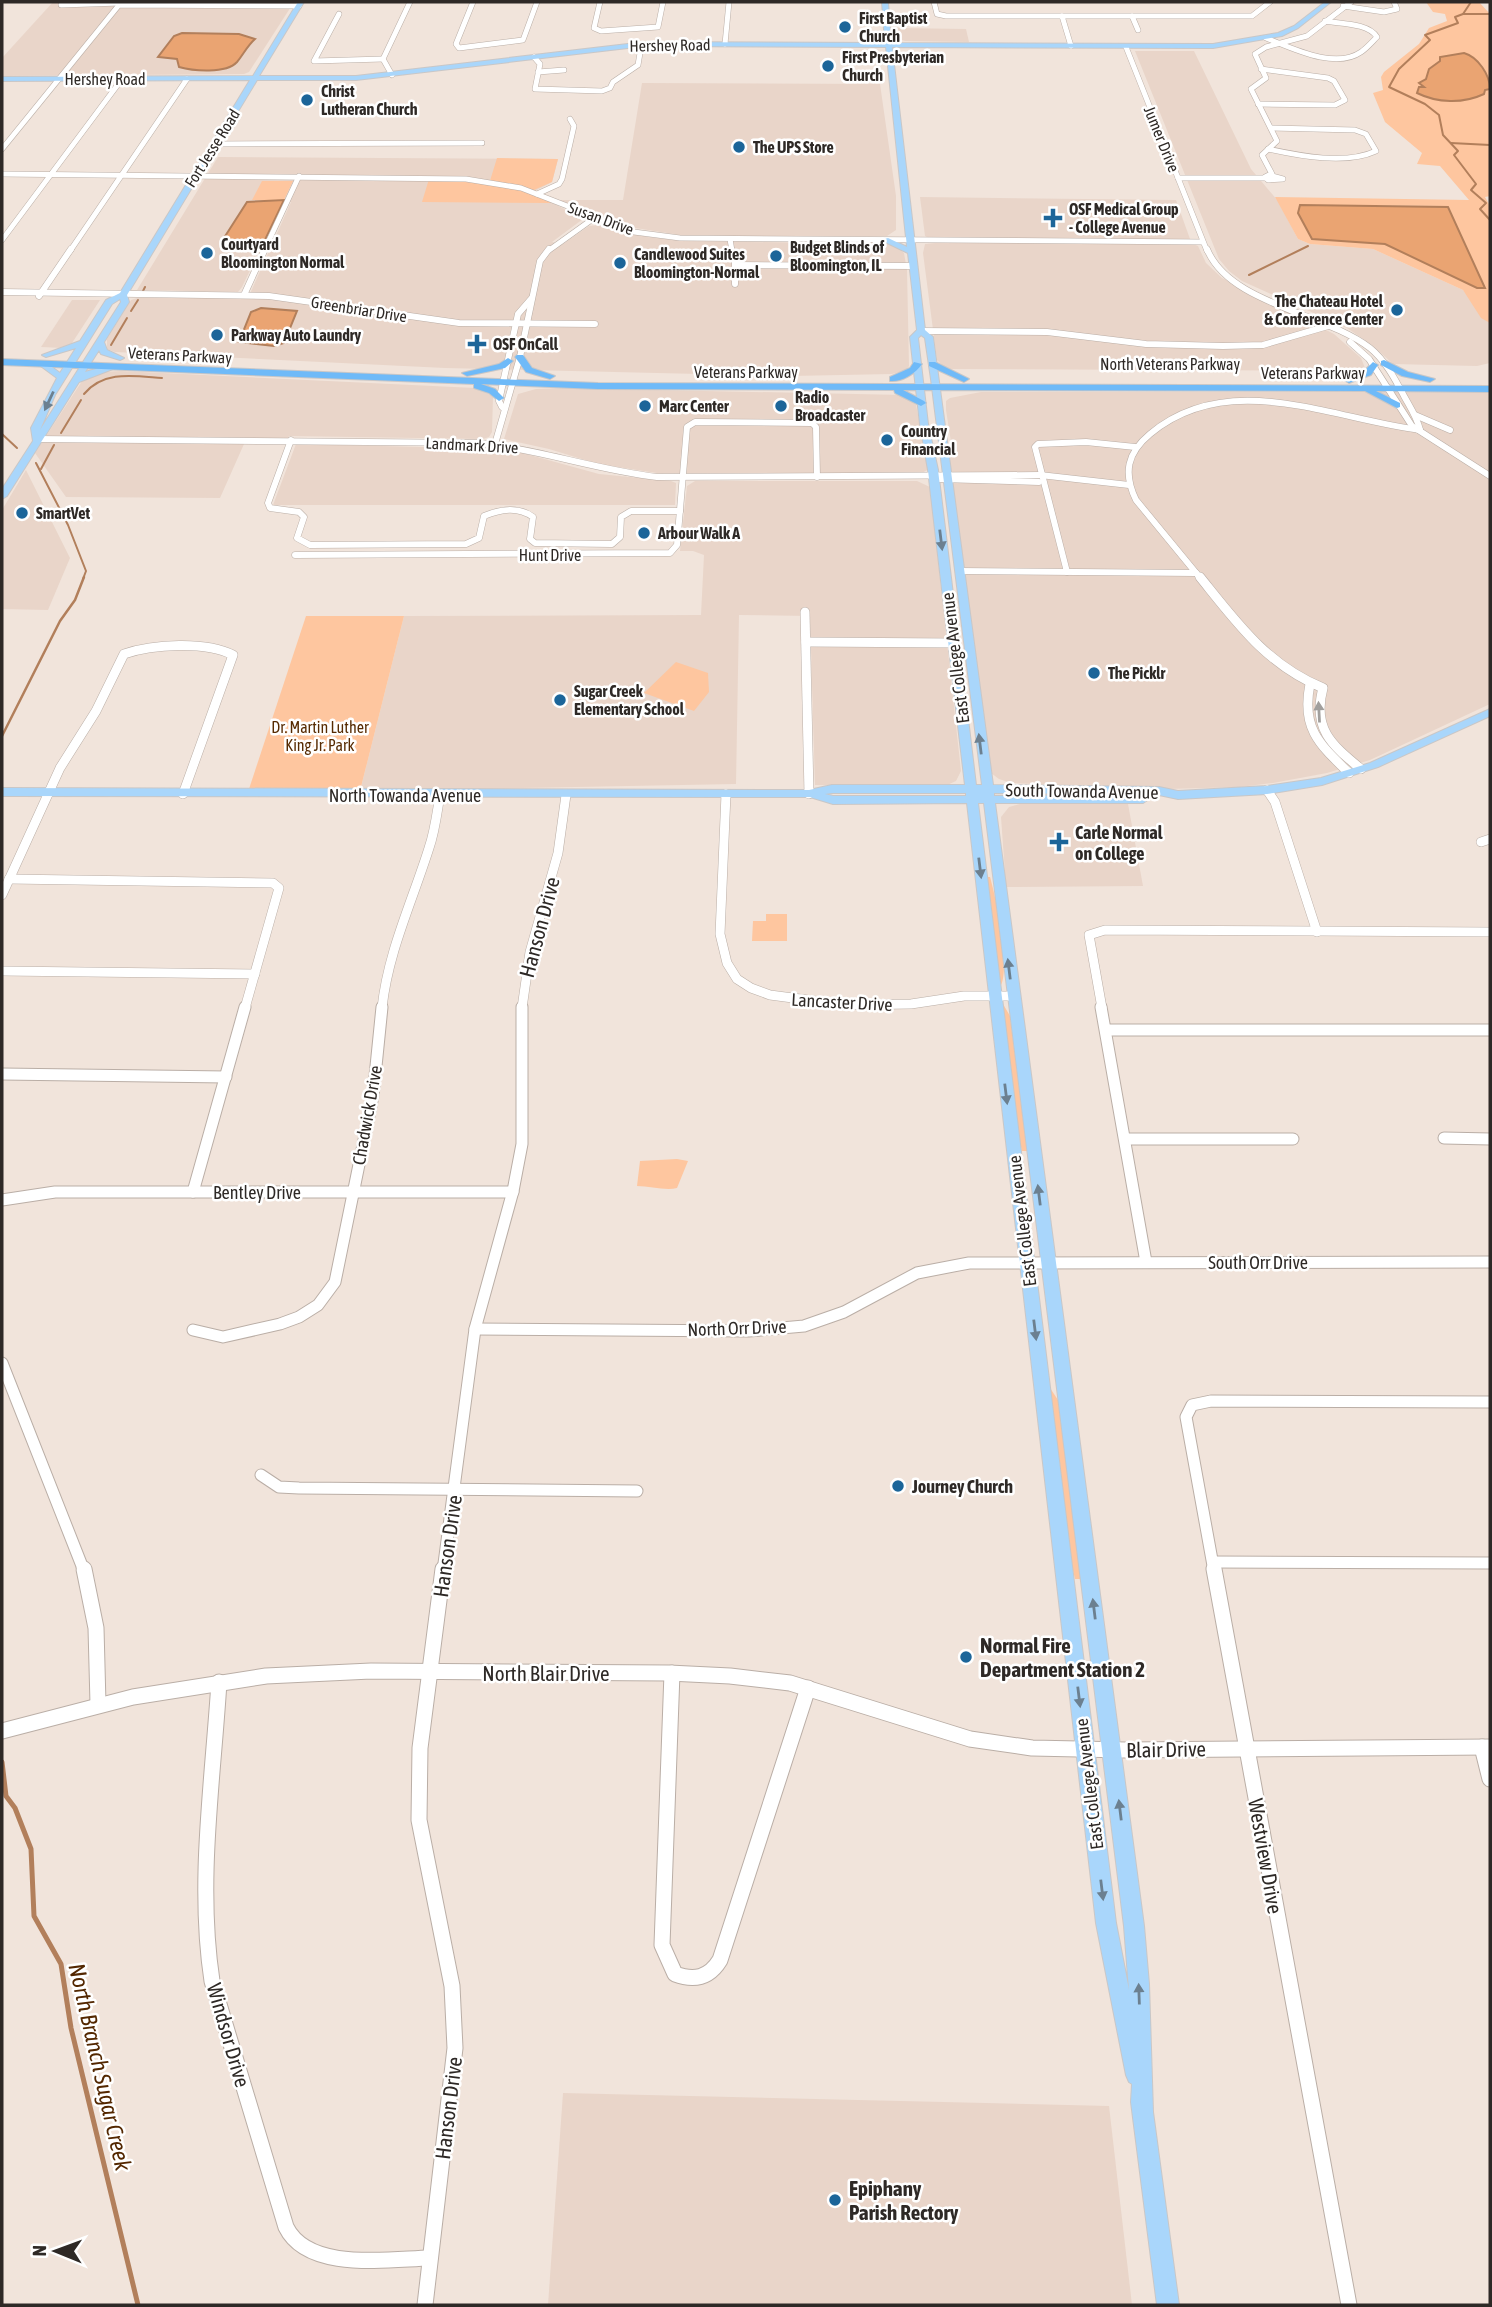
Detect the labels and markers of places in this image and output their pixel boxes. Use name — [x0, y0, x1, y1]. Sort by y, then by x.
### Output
place label: First Baptist Church — [859, 9, 928, 45]
marker: First Baptist Church — [837, 19, 853, 35]
place label: First Presbyterian Church — [842, 48, 944, 84]
marker: First Presbyterian Church — [820, 58, 836, 74]
place label: Christ Lutheran Church — [321, 82, 418, 118]
marker: Christ Lutheran Church — [299, 92, 315, 108]
place label: The UPS Store — [753, 138, 834, 156]
marker: The UPS Store — [731, 139, 747, 155]
place label: OSF Medical Group - College Avenue — [1069, 200, 1179, 236]
marker: OSF Medical Group - College Avenue — [1043, 208, 1063, 228]
place label: Courtyard Bloomington Normal — [221, 235, 345, 271]
place label: Budget Blinds of Bloomington, IL — [790, 238, 885, 274]
marker: Courtyard Bloomington Normal — [199, 245, 215, 261]
place label: Candlewood Suites Bloomington-Normal — [634, 245, 760, 281]
marker: Budget Blinds of Bloomington, IL — [768, 248, 784, 264]
marker: Candlewood Suites Bloomington-Normal — [612, 255, 628, 271]
place label: The Chateau Hotel & Conference Center — [1265, 292, 1384, 328]
marker: The Chateau Hotel & Conference Center — [1389, 302, 1405, 318]
place label: Parkway Auto Laundry — [231, 326, 361, 344]
marker: Parkway Auto Laundry — [209, 327, 225, 343]
marker: OSF OnCall — [467, 334, 487, 354]
place label: OSF OnCall — [493, 335, 559, 353]
place label: Radio Broadcaster — [795, 388, 866, 424]
place label: Marc Center — [659, 397, 729, 415]
marker: Marc Center — [637, 398, 653, 414]
marker: Radio Broadcaster — [773, 398, 789, 414]
place label: Country Financial — [901, 422, 956, 458]
marker: Country Financial — [879, 432, 895, 448]
place label: SmartVet — [36, 504, 90, 522]
marker: SmartVet — [14, 505, 30, 521]
place label: Arbour Walk A — [657, 524, 740, 542]
marker: Arbour Walk A — [636, 525, 652, 541]
place label: The Picklr — [1108, 664, 1165, 682]
marker: The Picklr — [1086, 665, 1102, 681]
place label: Sugar Creek Elementary School — [574, 682, 685, 718]
marker: Sugar Creek Elementary School — [552, 692, 568, 708]
place label: Carle Normal on College — [1075, 822, 1163, 864]
marker: Carle Normal on College — [1049, 832, 1069, 852]
place label: Journey Church — [911, 1476, 1013, 1497]
marker: Journey Church — [890, 1478, 906, 1494]
place label: Normal Fire Department Station 2 — [980, 1633, 1145, 1681]
marker: Normal Fire Department Station 2 — [958, 1649, 974, 1665]
place label: Epiphany Parish Rectory — [849, 2176, 959, 2224]
marker: Epiphany Parish Rectory — [827, 2192, 843, 2208]

